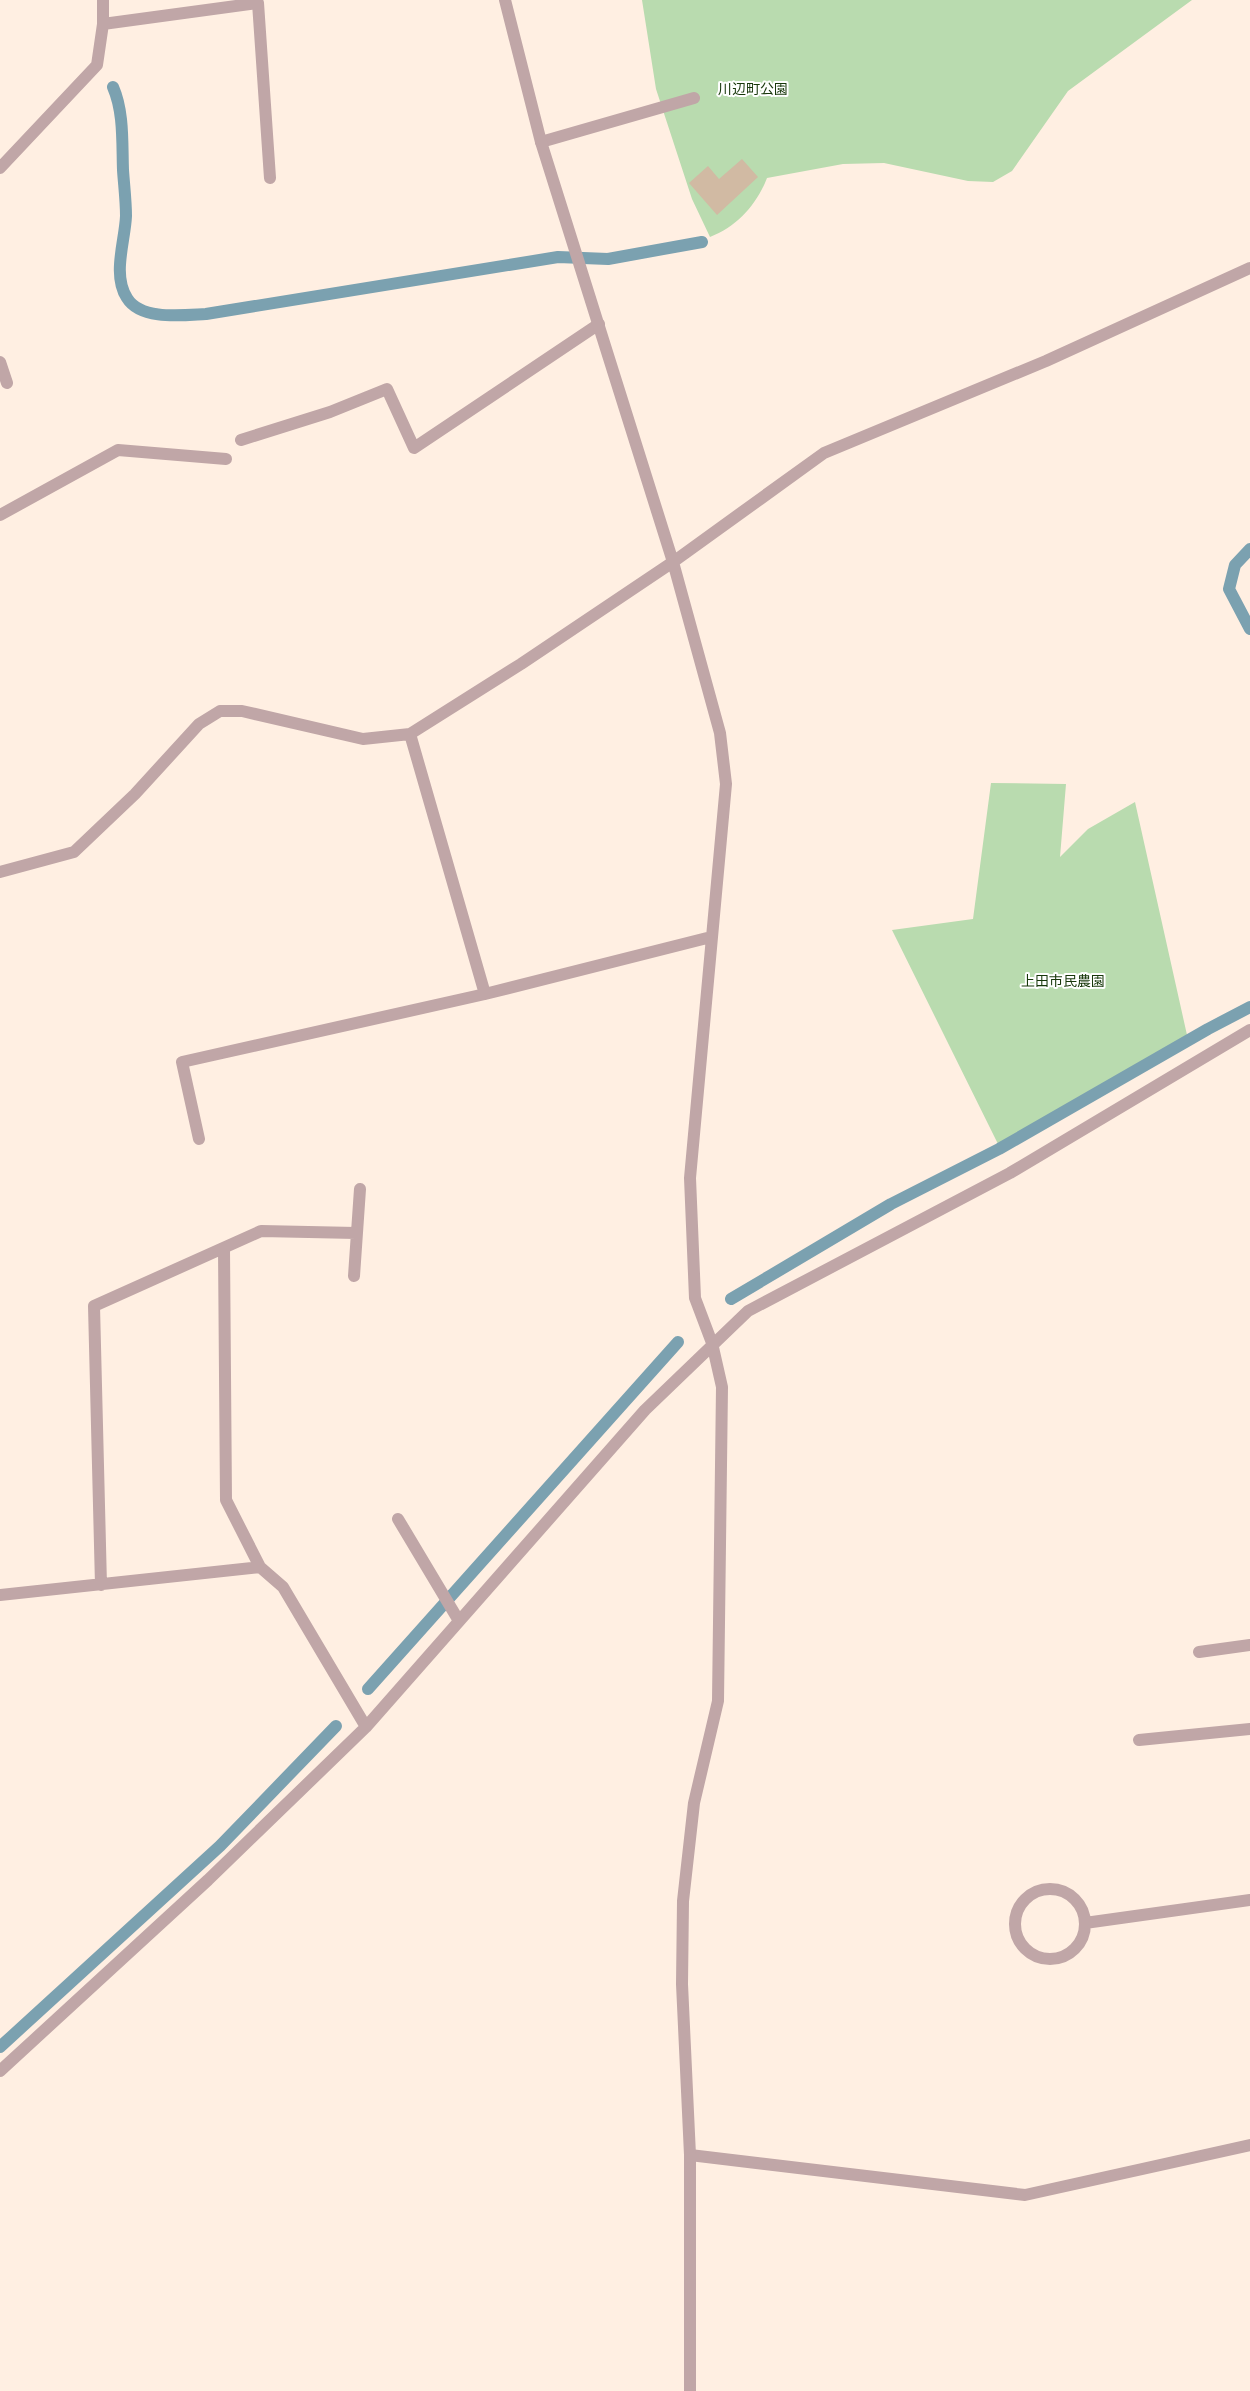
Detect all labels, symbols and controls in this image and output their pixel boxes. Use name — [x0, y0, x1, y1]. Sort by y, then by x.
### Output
park label: 川辺町公園 — [718, 80, 788, 99]
park label: 上田市民農園 — [1021, 972, 1105, 991]

